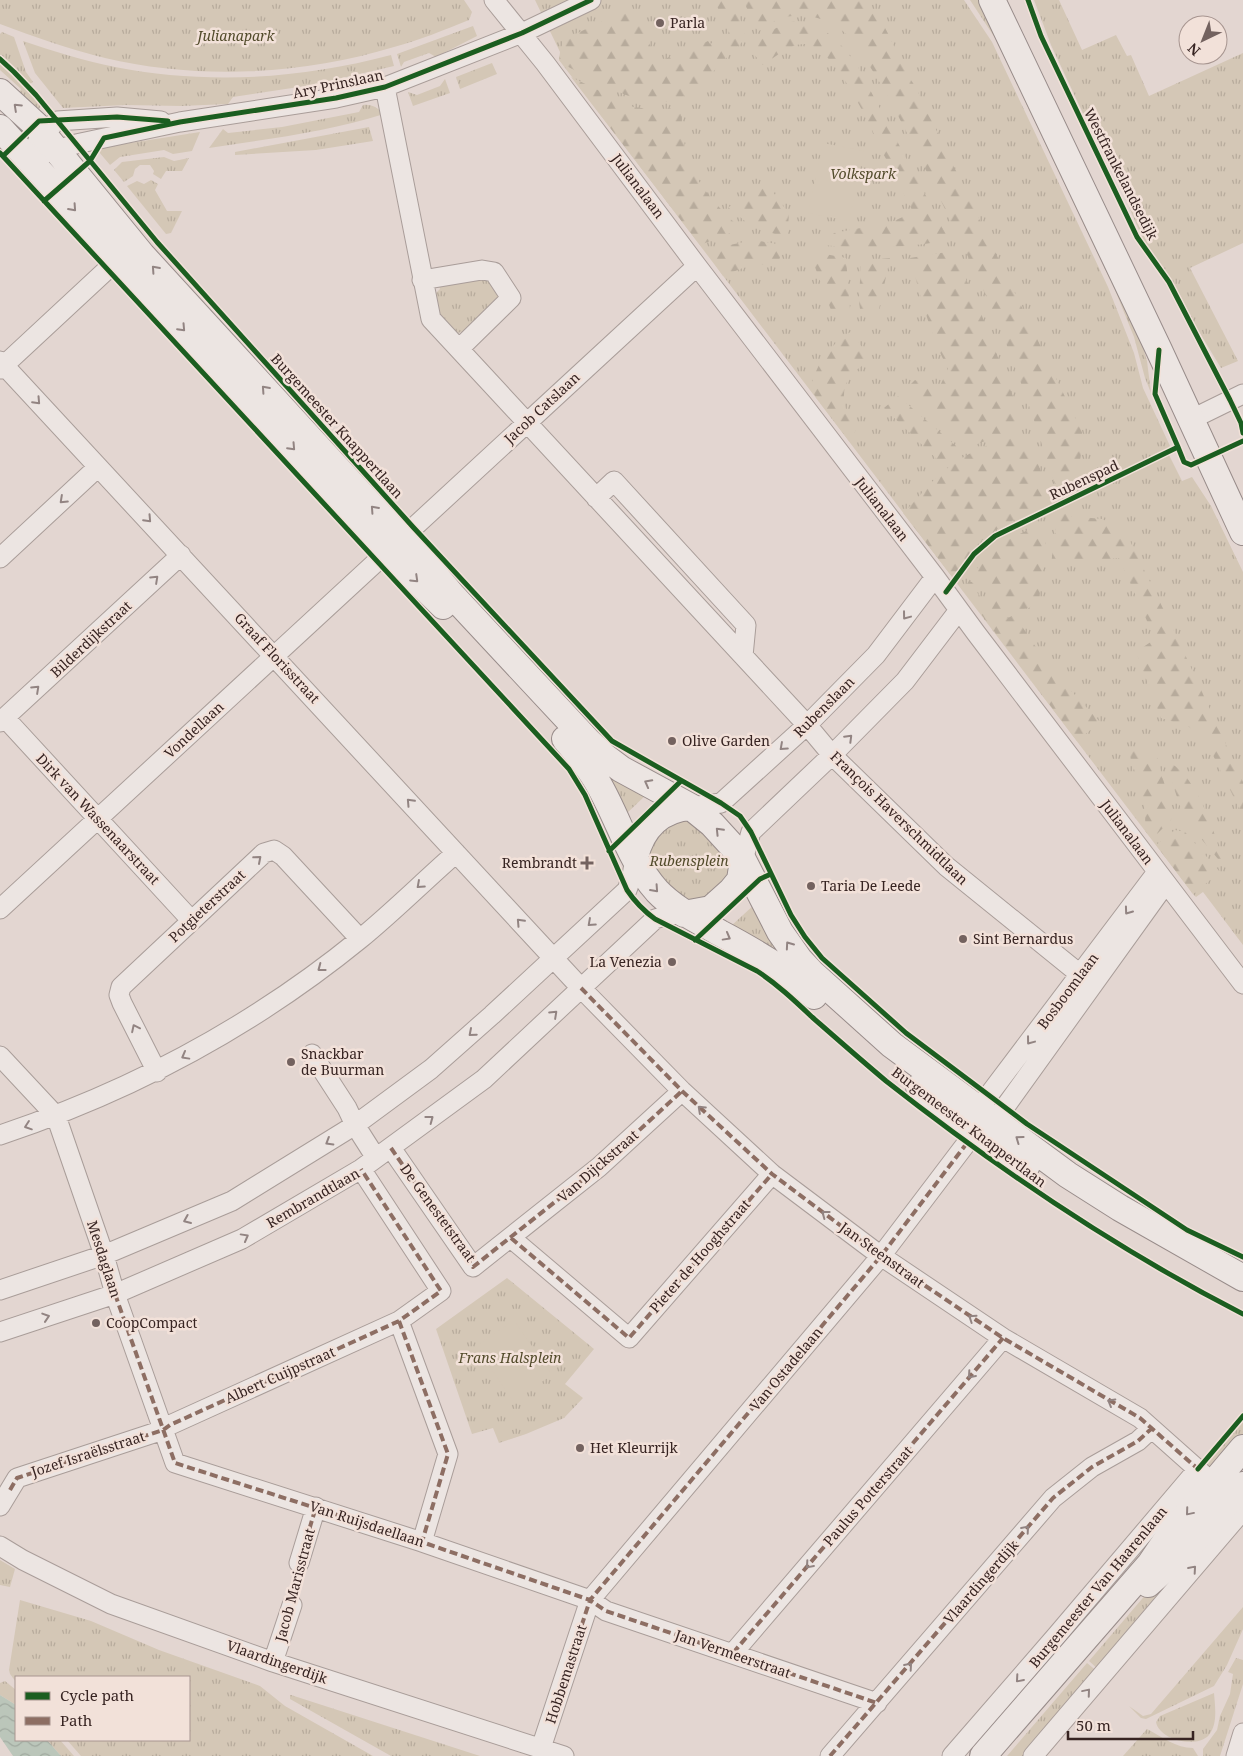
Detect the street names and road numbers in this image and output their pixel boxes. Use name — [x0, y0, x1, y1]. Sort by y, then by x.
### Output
street label: Ary Prinslaan — [291, 65, 385, 102]
street label: Westfrankelandsedijk — [1080, 105, 1163, 244]
street label: Julianalaan — [607, 149, 669, 222]
street label: Burgemeester Knappertlaan — [267, 349, 408, 502]
street label: Jacob Catslaan — [499, 368, 584, 448]
street label: Rubenspad — [1046, 455, 1122, 504]
street label: Julianalaan — [851, 472, 913, 545]
street label: Bilderdijkstraat — [46, 596, 135, 681]
street label: Graaf Florisstraat — [230, 608, 324, 707]
street label: Rubenslaan — [789, 672, 858, 741]
street label: Vondellaan — [160, 697, 228, 762]
street label: François Haverschmidtlaan — [826, 747, 972, 889]
street label: Dirk van Wassenaarstraat — [32, 749, 164, 888]
street label: Julianalaan — [1096, 795, 1158, 868]
street label: Potgieterstraat — [164, 865, 249, 946]
street label: Bosboomlaan — [1033, 949, 1102, 1033]
street label: Burgemeester Knappertlaan — [888, 1062, 1050, 1191]
street label: Van Dijckstraat — [553, 1125, 642, 1206]
street label: De Genestetstraat — [396, 1160, 481, 1266]
street label: Rembrandtlaan — [263, 1163, 363, 1232]
street label: Pieter de Hooghstraat — [645, 1195, 754, 1317]
street label: Jan Steenstraat — [835, 1217, 929, 1292]
street label: Mesdaglaan — [83, 1218, 126, 1300]
street label: Van Ostadelaan — [745, 1323, 826, 1415]
street label: Albert Cuijpstraat — [222, 1342, 338, 1407]
street label: Jozef Israëlsstraat — [28, 1426, 147, 1481]
street label: Paulus Potterstraat — [819, 1441, 917, 1550]
street label: Van Ruijsdaellaan — [307, 1496, 427, 1551]
street label: Burgemeester Van Haarenlaan — [1024, 1502, 1171, 1671]
street label: Jacob Marisstraat — [270, 1526, 319, 1645]
street label: Vlaardingerdijk — [939, 1535, 1023, 1628]
street label: Hobbemastraat — [541, 1622, 591, 1726]
street label: Jan Vermeerstraat — [672, 1624, 794, 1682]
street label: Vlaardingerdijk — [224, 1635, 331, 1688]

